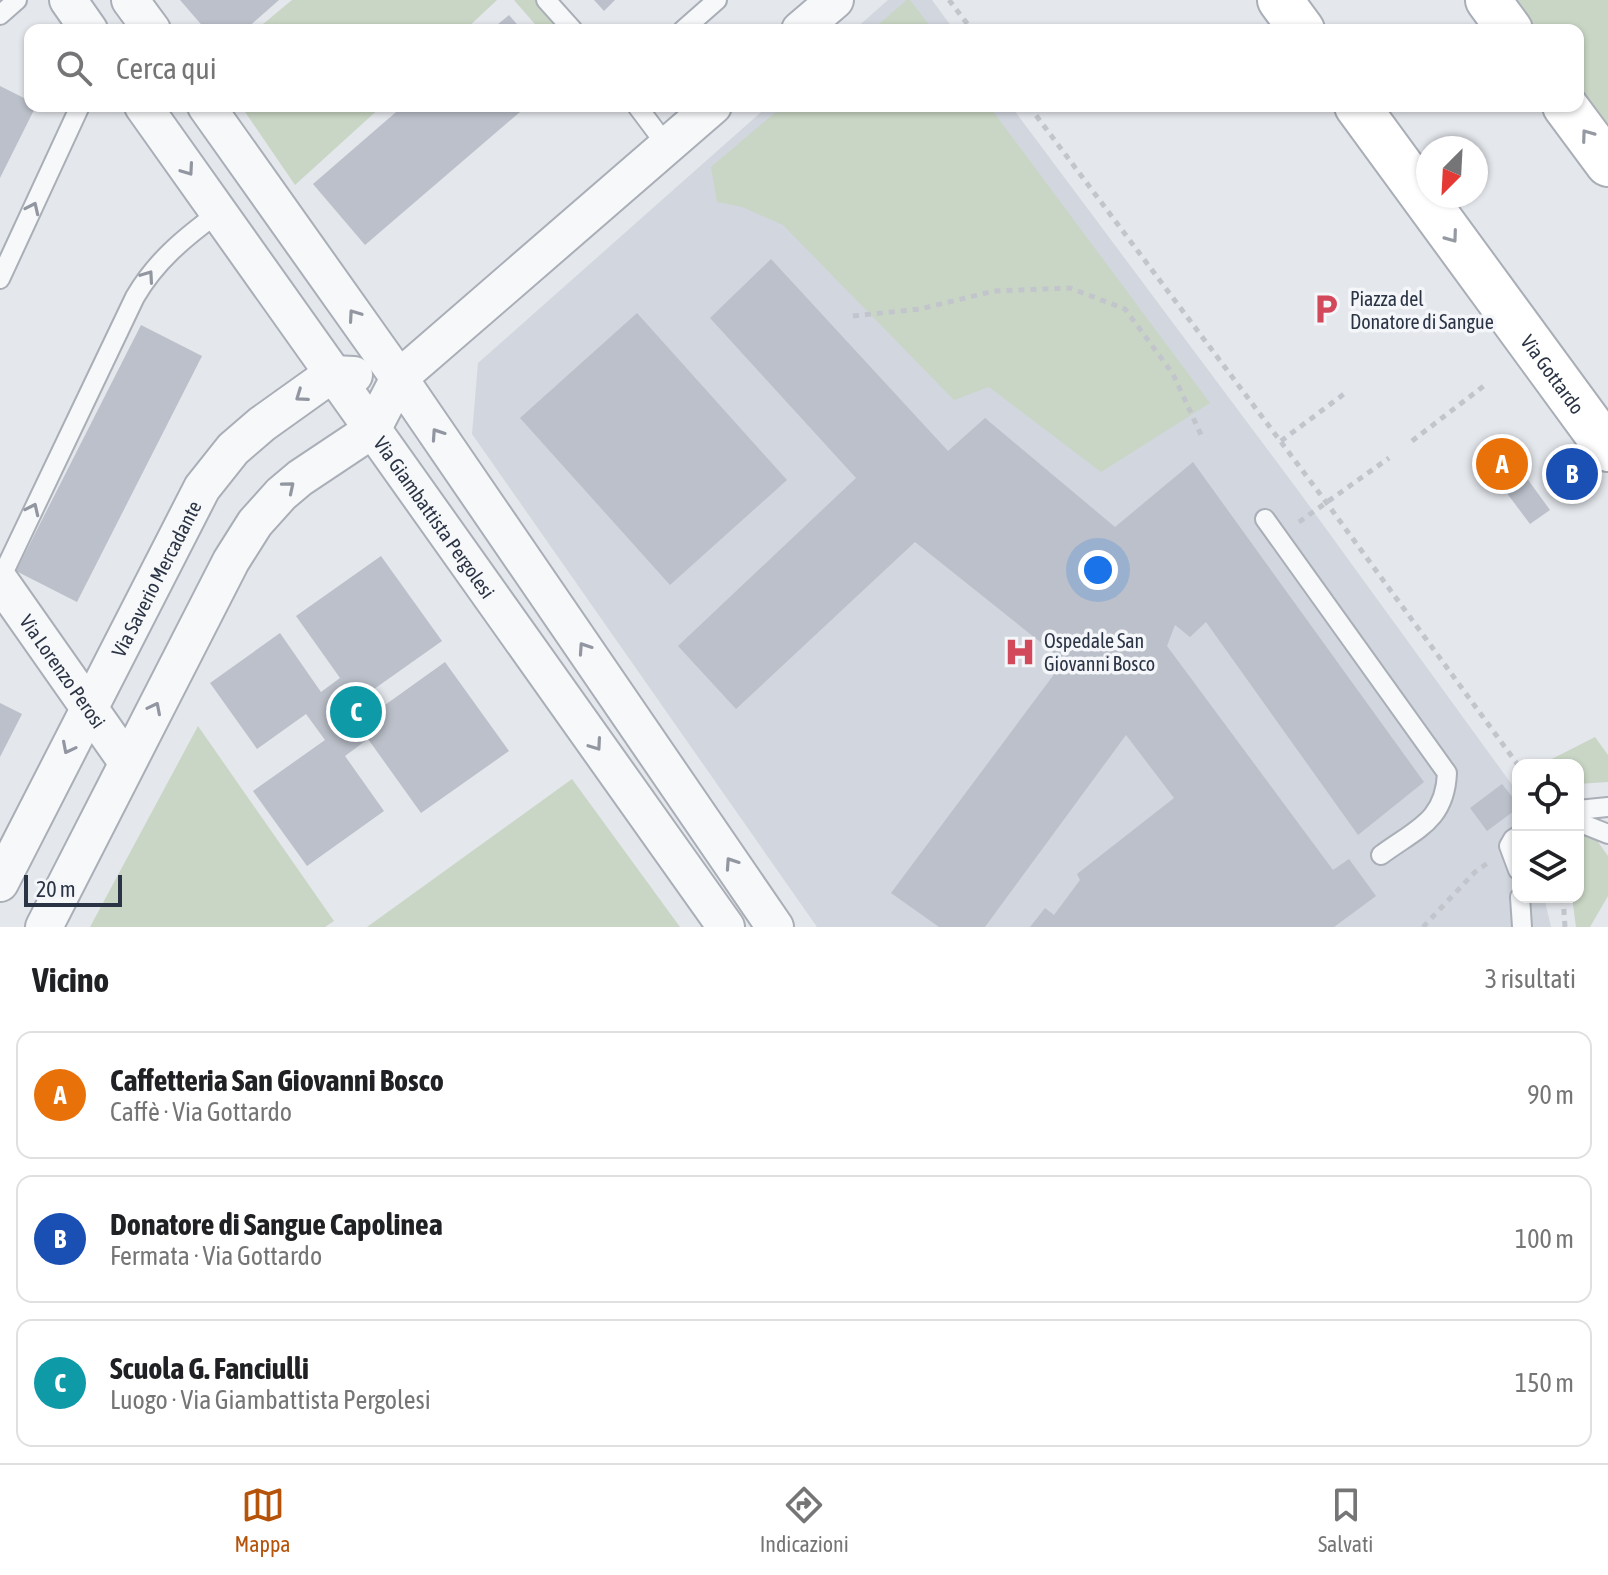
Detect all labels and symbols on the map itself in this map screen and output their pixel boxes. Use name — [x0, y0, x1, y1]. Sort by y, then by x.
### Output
one-way arrow — [1582, 129, 1596, 144]
north arrow — [1416, 136, 1488, 208]
one-way arrow — [178, 161, 193, 175]
one-way arrow — [23, 202, 39, 216]
one-way arrow — [1443, 228, 1457, 243]
one-way arrow — [138, 271, 153, 285]
place label: Piazza del Donatore di Sangue — [1350, 287, 1494, 333]
parking icon: Piazza del Donatore di Sangue — [1309, 292, 1343, 326]
one-way arrow — [349, 309, 364, 323]
street label: Via Gottardo — [1517, 330, 1590, 418]
one-way arrow — [295, 386, 309, 401]
one-way arrow — [432, 428, 447, 442]
street label: Via Giambattista Pergolesi — [370, 432, 500, 602]
pin: A — [1476, 434, 1528, 494]
pin: B — [1546, 444, 1598, 504]
one-way arrow — [280, 482, 295, 497]
street label: Via Saverio Mercadante — [106, 497, 205, 660]
one-way arrow — [23, 503, 39, 518]
your location — [1078, 550, 1118, 590]
street label: Via Lorenzo Perosi — [16, 610, 111, 732]
place label: Ospedale San Giovanni Bosco — [1044, 629, 1155, 675]
hospital icon: Ospedale San Giovanni Bosco — [1003, 635, 1037, 669]
one-way arrow — [579, 643, 594, 657]
pin: C — [330, 682, 382, 742]
one-way arrow — [146, 701, 161, 716]
one-way arrow — [586, 736, 601, 750]
one-way arrow — [63, 740, 78, 755]
one-way arrow — [726, 857, 741, 871]
scale bar — [24, 871, 122, 907]

